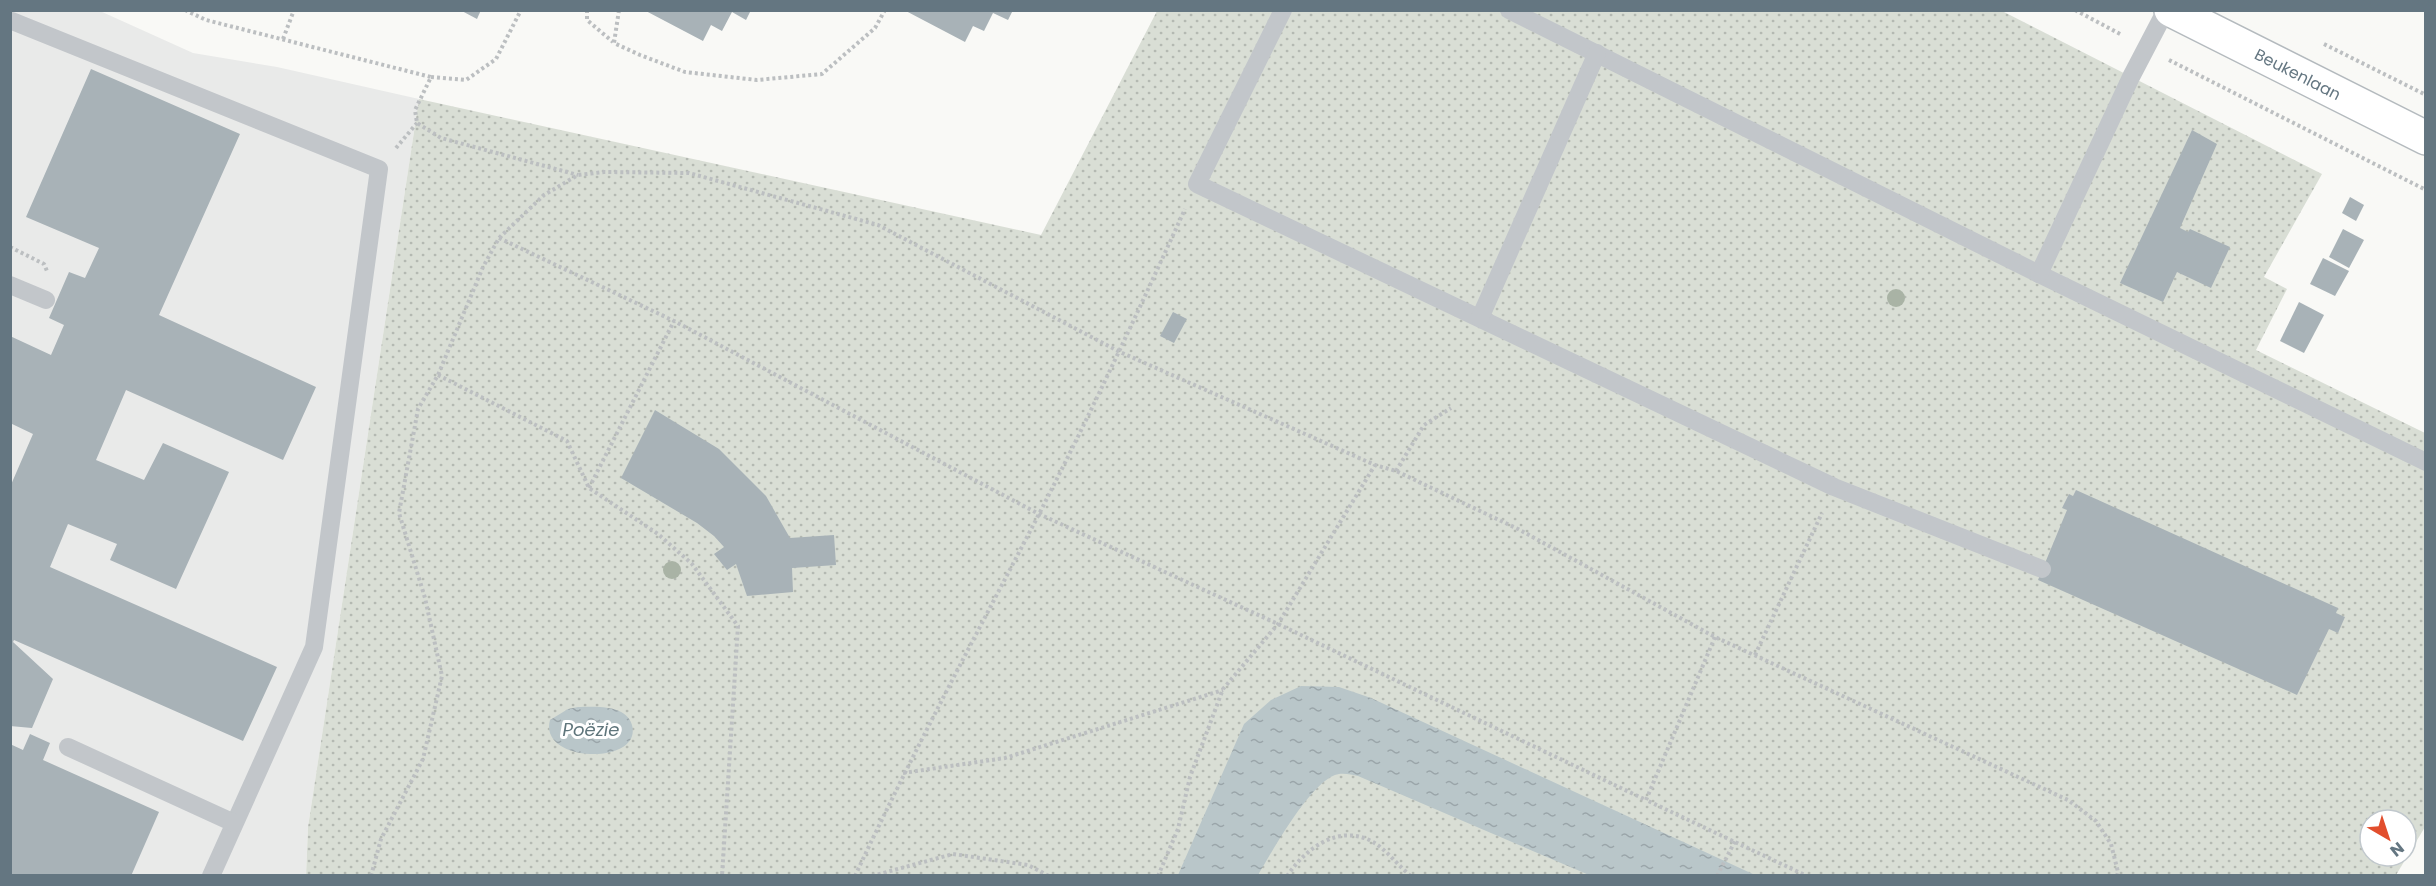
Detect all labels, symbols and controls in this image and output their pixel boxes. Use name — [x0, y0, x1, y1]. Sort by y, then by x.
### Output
street label: Beukenlaan — [2251, 43, 2345, 106]
water label: Poëzie — [563, 717, 619, 742]
north arrow — [2358, 808, 2418, 868]
text: N — [2385, 837, 2409, 862]

